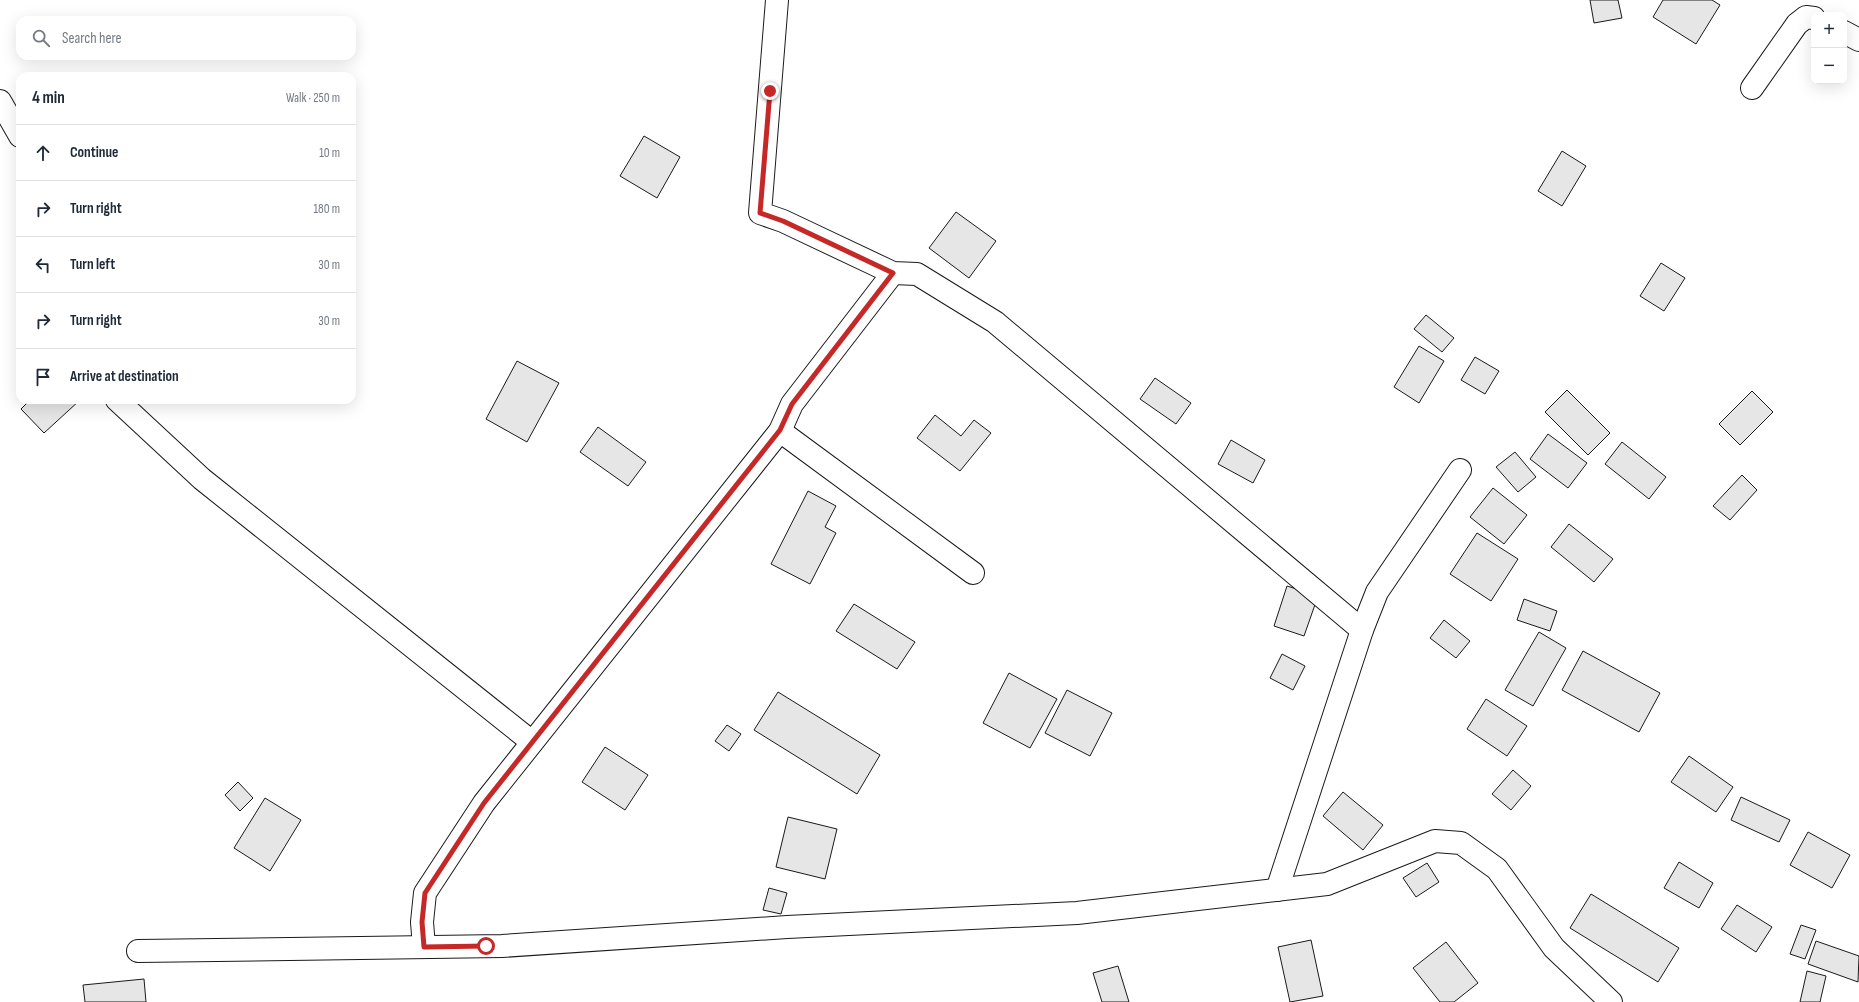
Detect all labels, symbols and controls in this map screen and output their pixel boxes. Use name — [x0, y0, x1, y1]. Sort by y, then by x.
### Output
map controls — [1811, 12, 1847, 84]
button: + — [1811, 12, 1847, 48]
search box — [16, 16, 356, 60]
icon: search — [30, 27, 52, 49]
text: Search here — [62, 29, 122, 48]
button: − — [1811, 48, 1847, 84]
route end — [761, 82, 779, 100]
text: 4 min — [32, 88, 65, 108]
text: Walk · 250 m — [286, 90, 340, 106]
icon: ahead — [32, 142, 54, 164]
text: Continue — [70, 143, 119, 162]
text: 10 m — [319, 145, 340, 161]
icon: right — [32, 198, 54, 220]
text: Turn right — [70, 199, 122, 218]
text: 180 m — [314, 201, 340, 217]
icon: left — [32, 254, 54, 276]
text: Turn left — [70, 255, 115, 274]
text: 30 m — [318, 257, 340, 273]
icon: right — [32, 310, 54, 332]
text: Turn right — [70, 311, 122, 330]
text: 30 m — [318, 313, 340, 329]
icon: arrive — [32, 366, 54, 388]
text: Arrive at destination — [70, 367, 179, 386]
route start — [477, 937, 495, 955]

